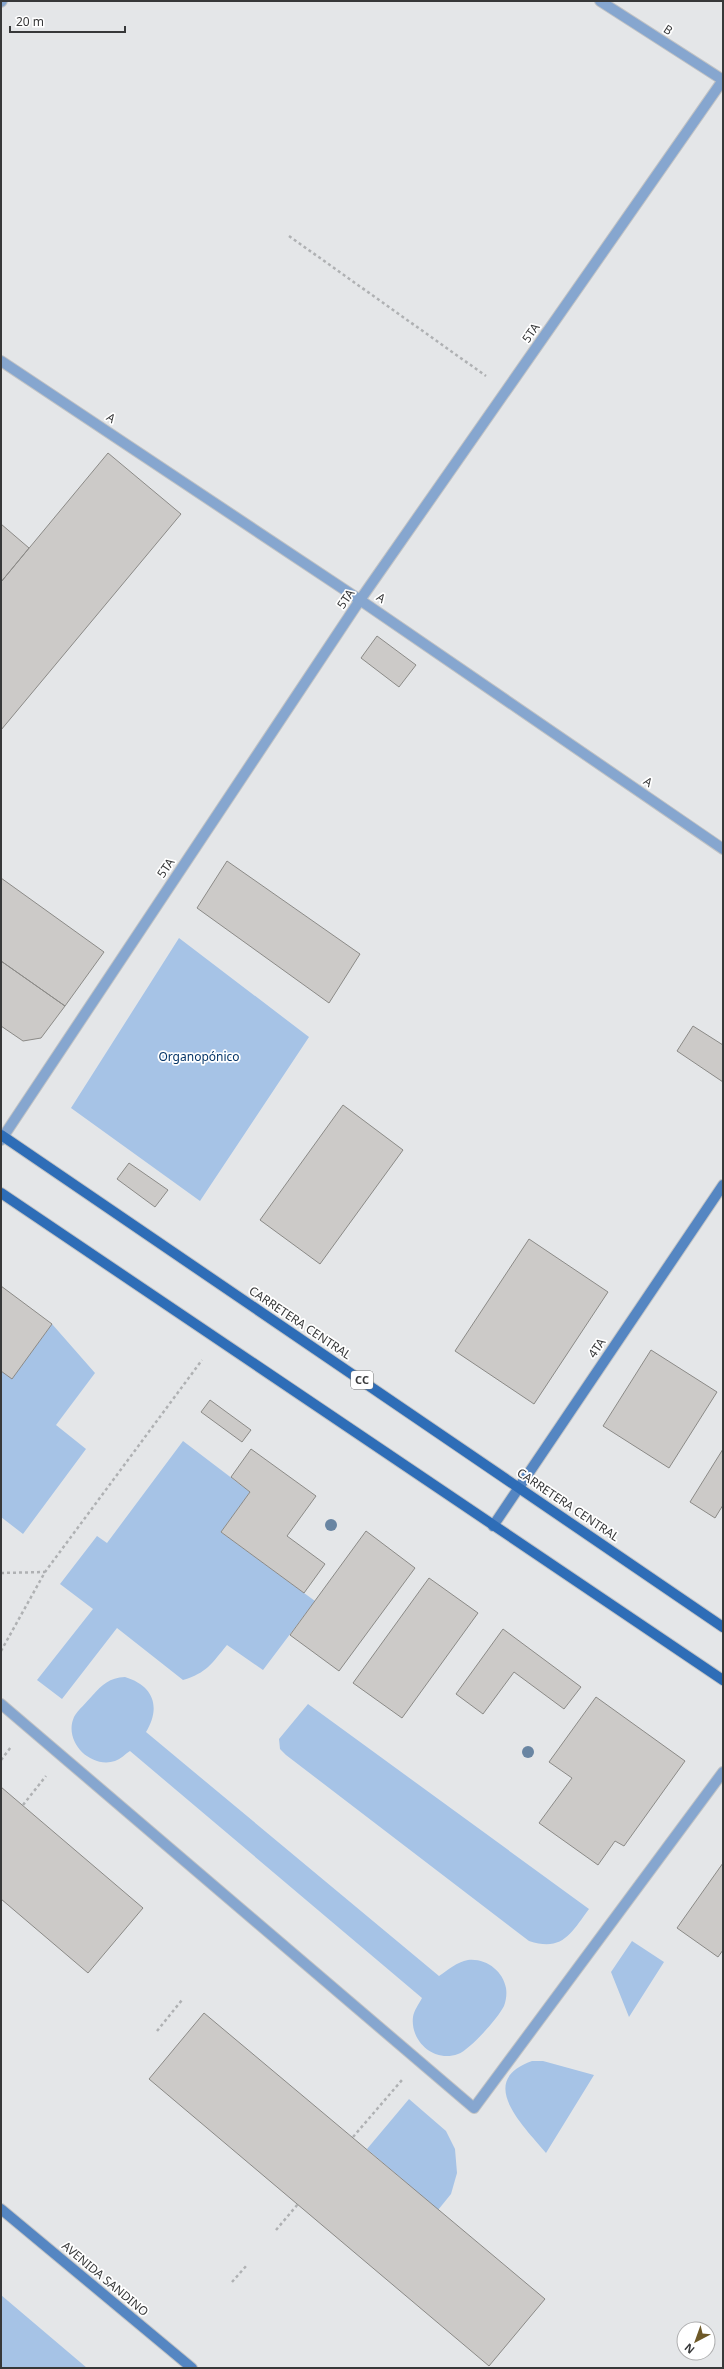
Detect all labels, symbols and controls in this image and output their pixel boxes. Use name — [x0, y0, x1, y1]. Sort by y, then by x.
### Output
scale bar — [10, 8, 125, 34]
text: 20 m — [16, 13, 44, 30]
street label: B — [660, 20, 676, 39]
street label: 5TA — [518, 319, 544, 346]
street label: A — [103, 408, 119, 427]
street label: 5TA — [333, 585, 359, 612]
street label: A — [373, 588, 389, 607]
street label: A — [640, 772, 656, 791]
street label: 5TA — [153, 854, 179, 881]
park label: Organopónico — [158, 1048, 240, 1065]
street label: CARRETERA CENTRAL — [246, 1282, 355, 1363]
street label: 4TA — [584, 1334, 610, 1361]
road number: CC — [351, 1371, 373, 1389]
street label: CARRETERA CENTRAL — [514, 1464, 623, 1545]
street label: AVENIDA SANDINO — [58, 2237, 152, 2320]
north arrow — [676, 2321, 716, 2361]
text: N — [681, 2340, 697, 2358]

